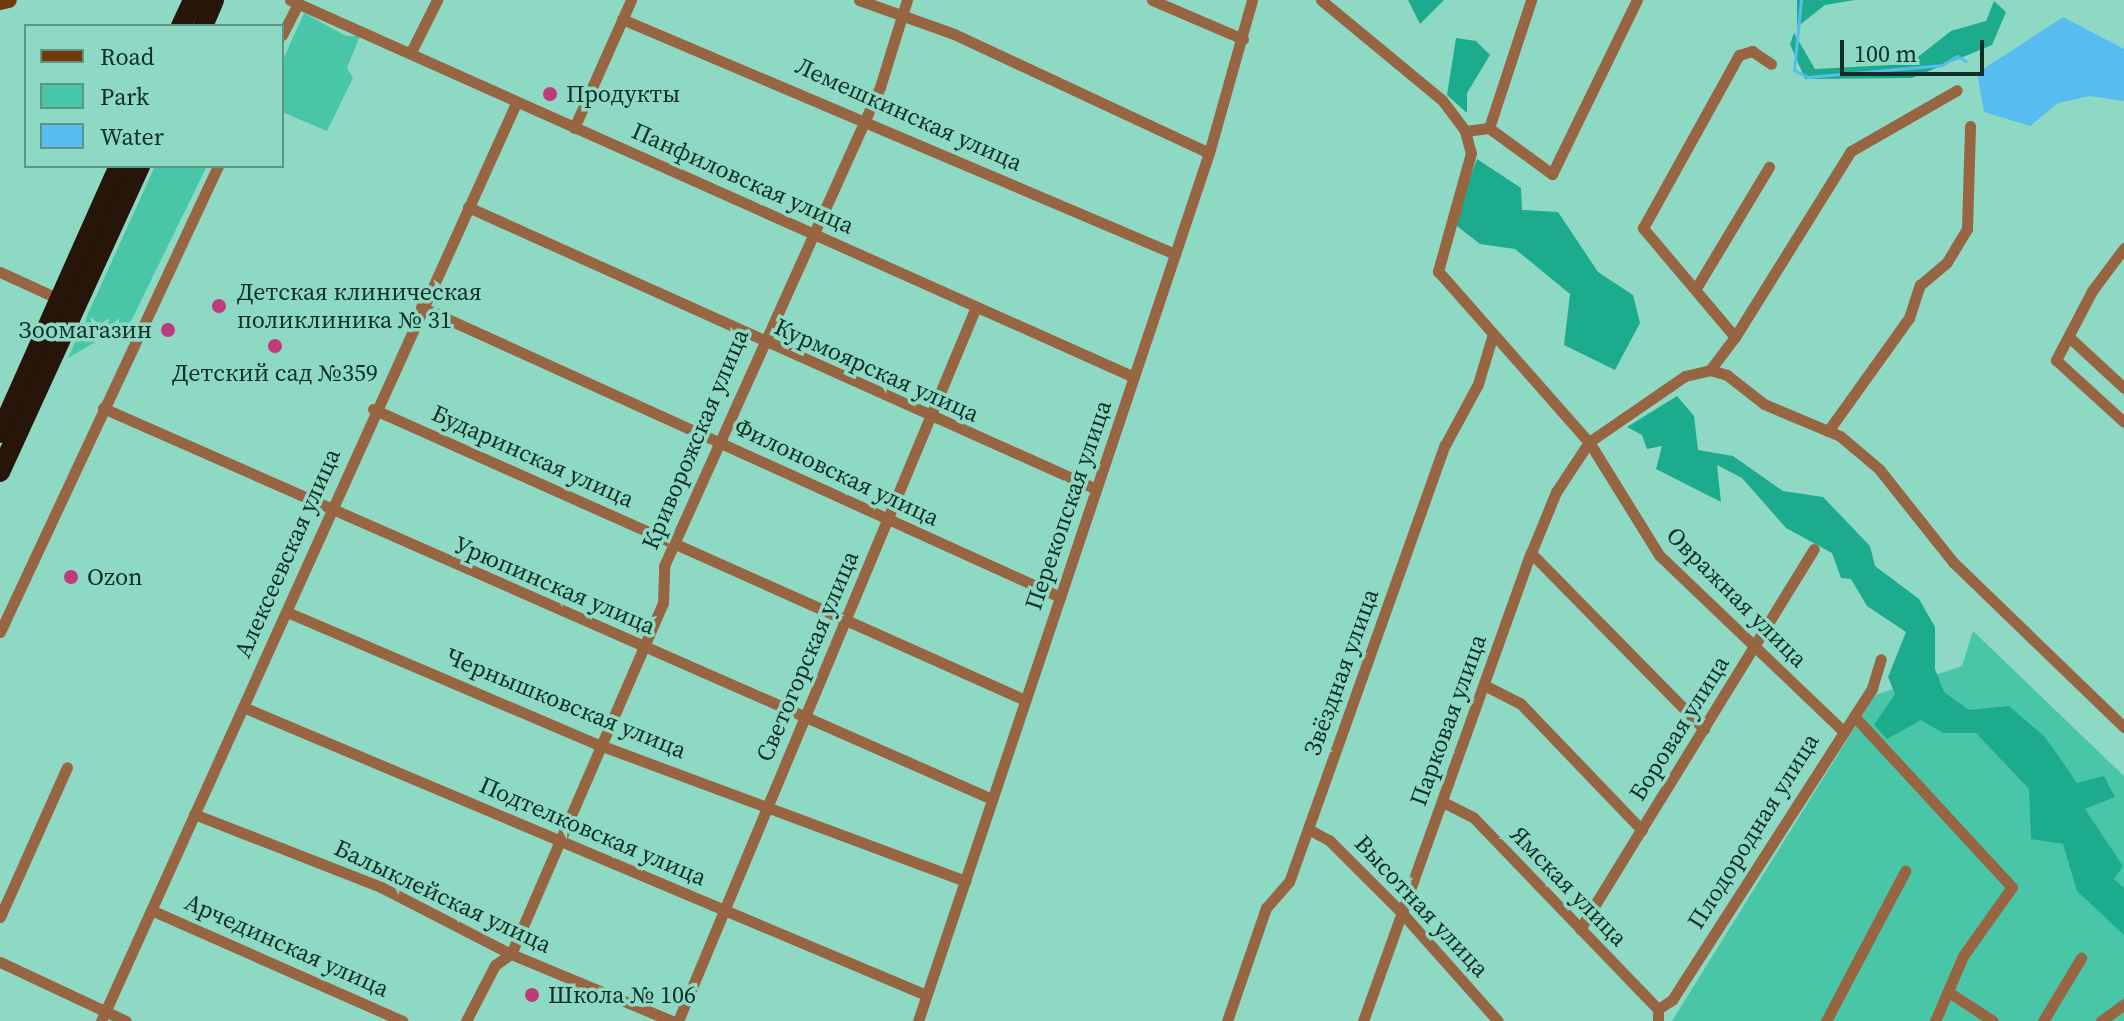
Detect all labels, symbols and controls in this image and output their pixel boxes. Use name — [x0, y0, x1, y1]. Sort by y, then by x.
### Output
legend — [24, 24, 284, 168]
scale bar — [1844, 24, 1988, 74]
text: 100 m — [1854, 37, 1917, 70]
text: Road — [100, 40, 154, 73]
street label: Лемешкинская улица — [791, 51, 1027, 177]
text: Park — [100, 80, 149, 113]
place label: Продукты — [566, 80, 680, 108]
marker: Продукты — [541, 85, 559, 103]
street label: Панфиловская улица — [628, 116, 858, 240]
text: Water — [100, 120, 164, 153]
place label: Детская клиническая поликлиника № 31 — [237, 278, 482, 334]
marker: Детская клиническая поликлиника № 31 — [208, 295, 230, 317]
street label: Курмоярская улица — [770, 312, 984, 428]
place label: Зоомагазин — [19, 316, 152, 344]
marker: Зоомагазин — [159, 321, 177, 339]
street label: Криворожская улица — [635, 324, 755, 554]
marker: Детский сад №359 — [266, 337, 284, 355]
place label: Детский сад №359 — [172, 359, 378, 387]
street label: Перекопская улица — [1019, 396, 1117, 614]
street label: Бударинская улица — [427, 398, 639, 514]
street label: Филоновская улица — [730, 412, 944, 532]
street label: Алексеевская улица — [228, 444, 346, 662]
street label: Овражная улица — [1661, 521, 1813, 673]
street label: Урюпинская улица — [450, 530, 660, 640]
street label: Светогорская улица — [750, 546, 864, 766]
place label: Ozon — [87, 563, 143, 591]
marker: Ozon — [62, 568, 80, 586]
street label: Звёздная улица — [1298, 585, 1384, 759]
street label: Парковая улица — [1404, 630, 1492, 810]
street label: Чернышковская улица — [441, 641, 691, 765]
street label: Боровая улица — [1623, 650, 1735, 806]
street label: Плодородная улица — [1681, 728, 1825, 934]
street label: Подтелковская улица — [475, 770, 711, 892]
street label: Ямская улица — [1505, 820, 1633, 952]
street label: Высотная улица — [1349, 829, 1495, 983]
street label: Балыклейская улица — [330, 833, 556, 959]
street label: Арчединская улица — [180, 887, 394, 1003]
place label: Школа № 106 — [548, 981, 696, 1009]
marker: Школа № 106 — [523, 986, 541, 1004]

